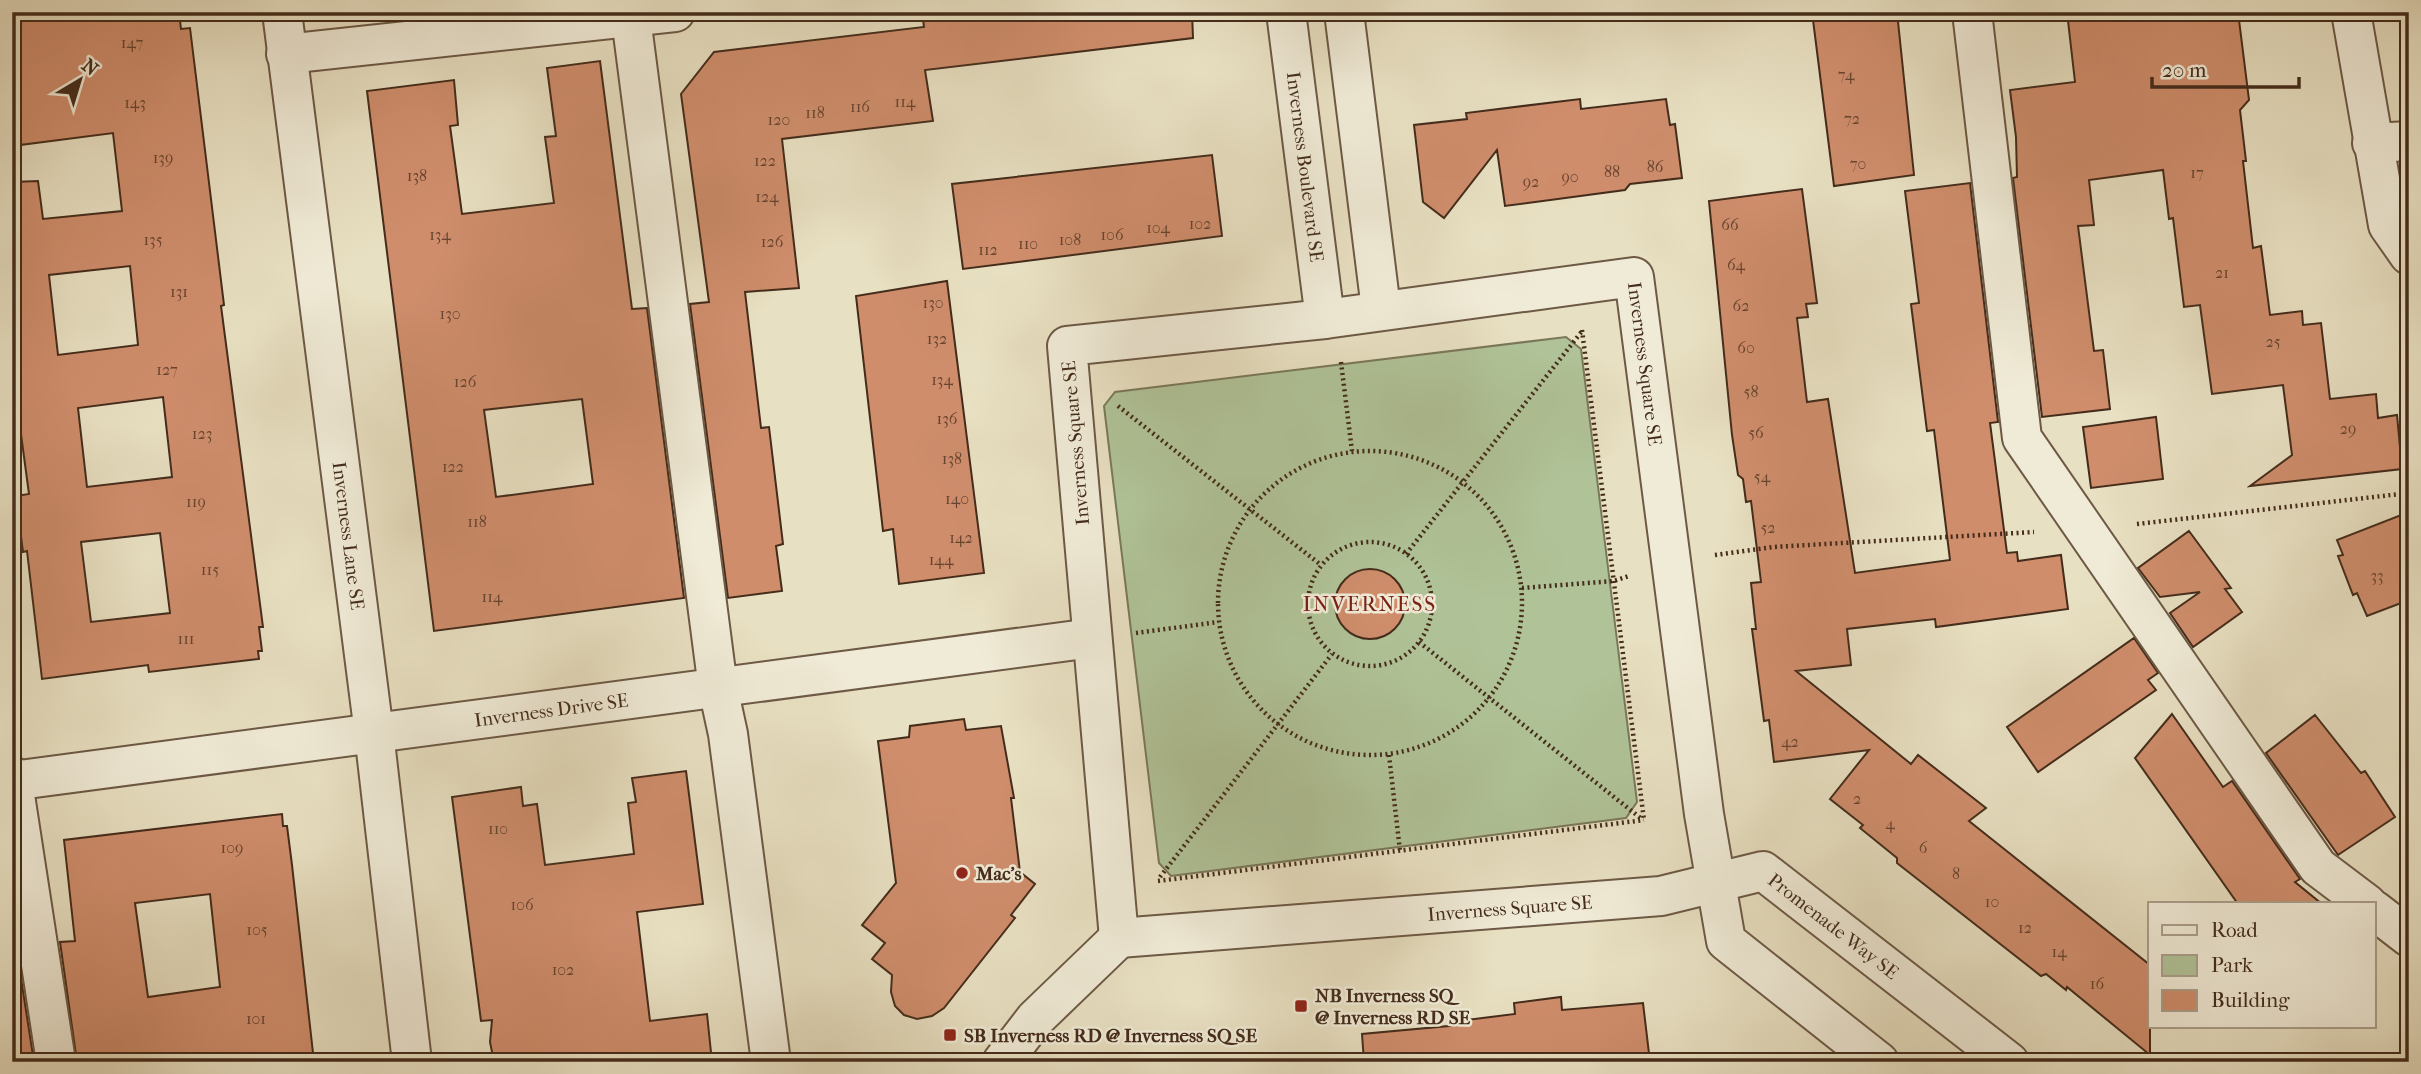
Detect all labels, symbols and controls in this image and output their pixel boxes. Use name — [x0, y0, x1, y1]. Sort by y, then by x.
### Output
house number: 147 — [121, 33, 143, 52]
north arrow — [46, 46, 116, 116]
scale bar — [2152, 46, 2298, 90]
text: N — [77, 54, 103, 81]
text: 20 m — [2162, 58, 2207, 82]
house number: 74 — [1838, 65, 1855, 84]
street label: Inverness Boulevard SE — [1282, 70, 1328, 264]
house number: 114 — [895, 92, 916, 111]
house number: 143 — [124, 93, 146, 112]
house number: 116 — [850, 97, 870, 116]
house number: 118 — [805, 103, 825, 122]
house number: 72 — [1844, 109, 1860, 128]
house number: 120 — [768, 110, 790, 129]
house number: 139 — [153, 148, 173, 167]
house number: 122 — [754, 151, 776, 170]
house number: 70 — [1850, 154, 1866, 173]
house number: 86 — [1647, 157, 1664, 176]
house number: 88 — [1604, 162, 1620, 181]
house number: 17 — [2190, 163, 2204, 182]
house number: 138 — [407, 166, 427, 185]
house number: 90 — [1561, 167, 1579, 186]
house number: 92 — [1523, 172, 1539, 191]
house number: 124 — [755, 187, 779, 206]
house number: 102 — [1189, 214, 1211, 233]
house number: 66 — [1721, 215, 1739, 234]
house number: 104 — [1146, 218, 1170, 237]
house number: 134 — [429, 225, 451, 244]
house number: 106 — [1100, 225, 1124, 244]
house number: 135 — [143, 230, 163, 249]
house number: 108 — [1059, 230, 1081, 249]
house number: 126 — [761, 232, 784, 251]
house number: 110 — [1018, 234, 1038, 253]
house number: 112 — [978, 240, 998, 259]
house number: 64 — [1727, 255, 1746, 274]
house number: 21 — [2215, 263, 2229, 282]
street label: Inverness Square SE — [1623, 280, 1666, 448]
house number: 131 — [170, 282, 188, 301]
house number: 130 — [922, 293, 944, 312]
house number: 62 — [1733, 296, 1749, 315]
house number: 130 — [439, 304, 461, 323]
house number: 132 — [927, 329, 947, 348]
house number: 25 — [2265, 332, 2281, 351]
house number: 60 — [1737, 338, 1755, 357]
street label: Inverness Square SE — [1058, 359, 1094, 526]
house number: 127 — [156, 360, 178, 379]
house number: 134 — [931, 370, 953, 389]
house number: 126 — [454, 372, 477, 391]
house number: 58 — [1744, 382, 1758, 401]
house number: 136 — [937, 409, 958, 428]
house number: 29 — [2340, 419, 2356, 438]
house number: 56 — [1748, 423, 1764, 442]
house number: 123 — [192, 424, 212, 443]
house number: 138 — [942, 449, 962, 468]
house number: 122 — [442, 457, 464, 476]
street label: Inverness Lane SE — [327, 460, 368, 612]
house number: 54 — [1754, 467, 1771, 486]
house number: 140 — [945, 489, 969, 508]
house number: 119 — [186, 492, 206, 511]
house number: 118 — [467, 512, 487, 531]
house number: 52 — [1760, 518, 1776, 537]
house number: 142 — [949, 528, 973, 547]
house number: 144 — [929, 550, 954, 569]
house number: 115 — [201, 560, 219, 579]
house number: 33 — [2370, 566, 2384, 585]
house number: 114 — [482, 587, 503, 606]
district label: INVERNESS — [1303, 592, 1437, 616]
house number: 111 — [177, 629, 195, 648]
street label: Inverness Drive SE — [473, 689, 630, 732]
house number: 42 — [1781, 732, 1799, 751]
house number: 2 — [1853, 789, 1861, 808]
house number: 4 — [1885, 814, 1895, 833]
house number: 110 — [488, 819, 508, 838]
house number: 109 — [221, 838, 243, 857]
house number: 6 — [1919, 838, 1928, 857]
place label: Mac's — [975, 863, 1022, 885]
house number: 8 — [1952, 864, 1960, 883]
marker: Mac's — [954, 865, 970, 881]
street label: Promenade Way SE — [1763, 869, 1903, 984]
street label: Inverness Square SE — [1427, 891, 1594, 926]
house number: 10 — [1985, 892, 1999, 911]
house number: 106 — [510, 895, 534, 914]
legend — [2148, 902, 2376, 1028]
house number: 12 — [2018, 918, 2032, 937]
text: Road — [2211, 918, 2258, 942]
house number: 105 — [246, 920, 268, 939]
house number: 14 — [2051, 942, 2067, 961]
text: Park — [2211, 953, 2253, 977]
house number: 102 — [552, 960, 574, 979]
house number: 16 — [2090, 974, 2104, 993]
place label: NB Inverness SQ @ Inverness RD SE — [1315, 985, 1471, 1029]
text: Building — [2211, 988, 2290, 1012]
marker: NB Inverness SQ @ Inverness RD SE — [1293, 998, 1309, 1014]
house number: 101 — [246, 1009, 266, 1028]
place label: SB Inverness RD @ Inverness SQ SE — [964, 1025, 1257, 1047]
marker: SB Inverness RD @ Inverness SQ SE — [942, 1027, 958, 1043]

